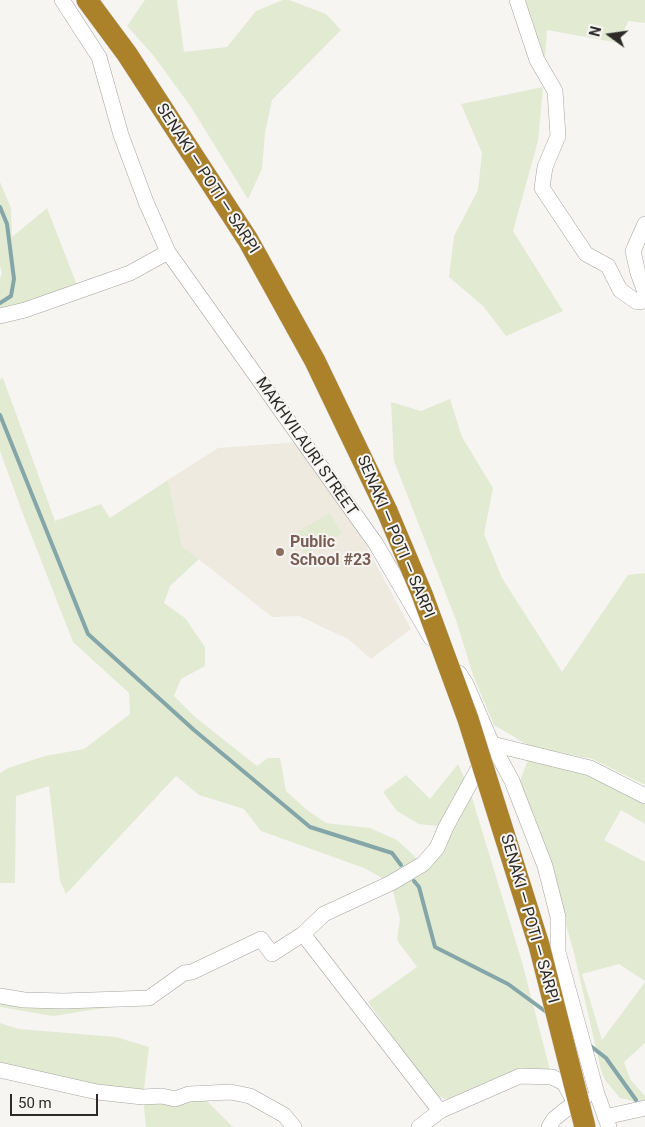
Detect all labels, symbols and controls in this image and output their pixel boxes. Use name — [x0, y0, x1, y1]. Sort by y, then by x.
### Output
north arrow — [585, 10, 635, 60]
text: N — [586, 25, 604, 38]
street label: SENAKI — POTI — SARPI — [151, 100, 263, 258]
street label: MAKHVILAURI STREET — [251, 374, 361, 520]
street label: SENAKI — POTI — SARPI — [352, 453, 438, 621]
place label: Public School #23 — [290, 533, 371, 571]
marker: Public School #23 — [274, 546, 286, 558]
street label: SENAKI — POTI — SARPI — [496, 832, 562, 1006]
scale bar — [12, 1084, 100, 1116]
text: 50 m — [18, 1094, 52, 1112]

